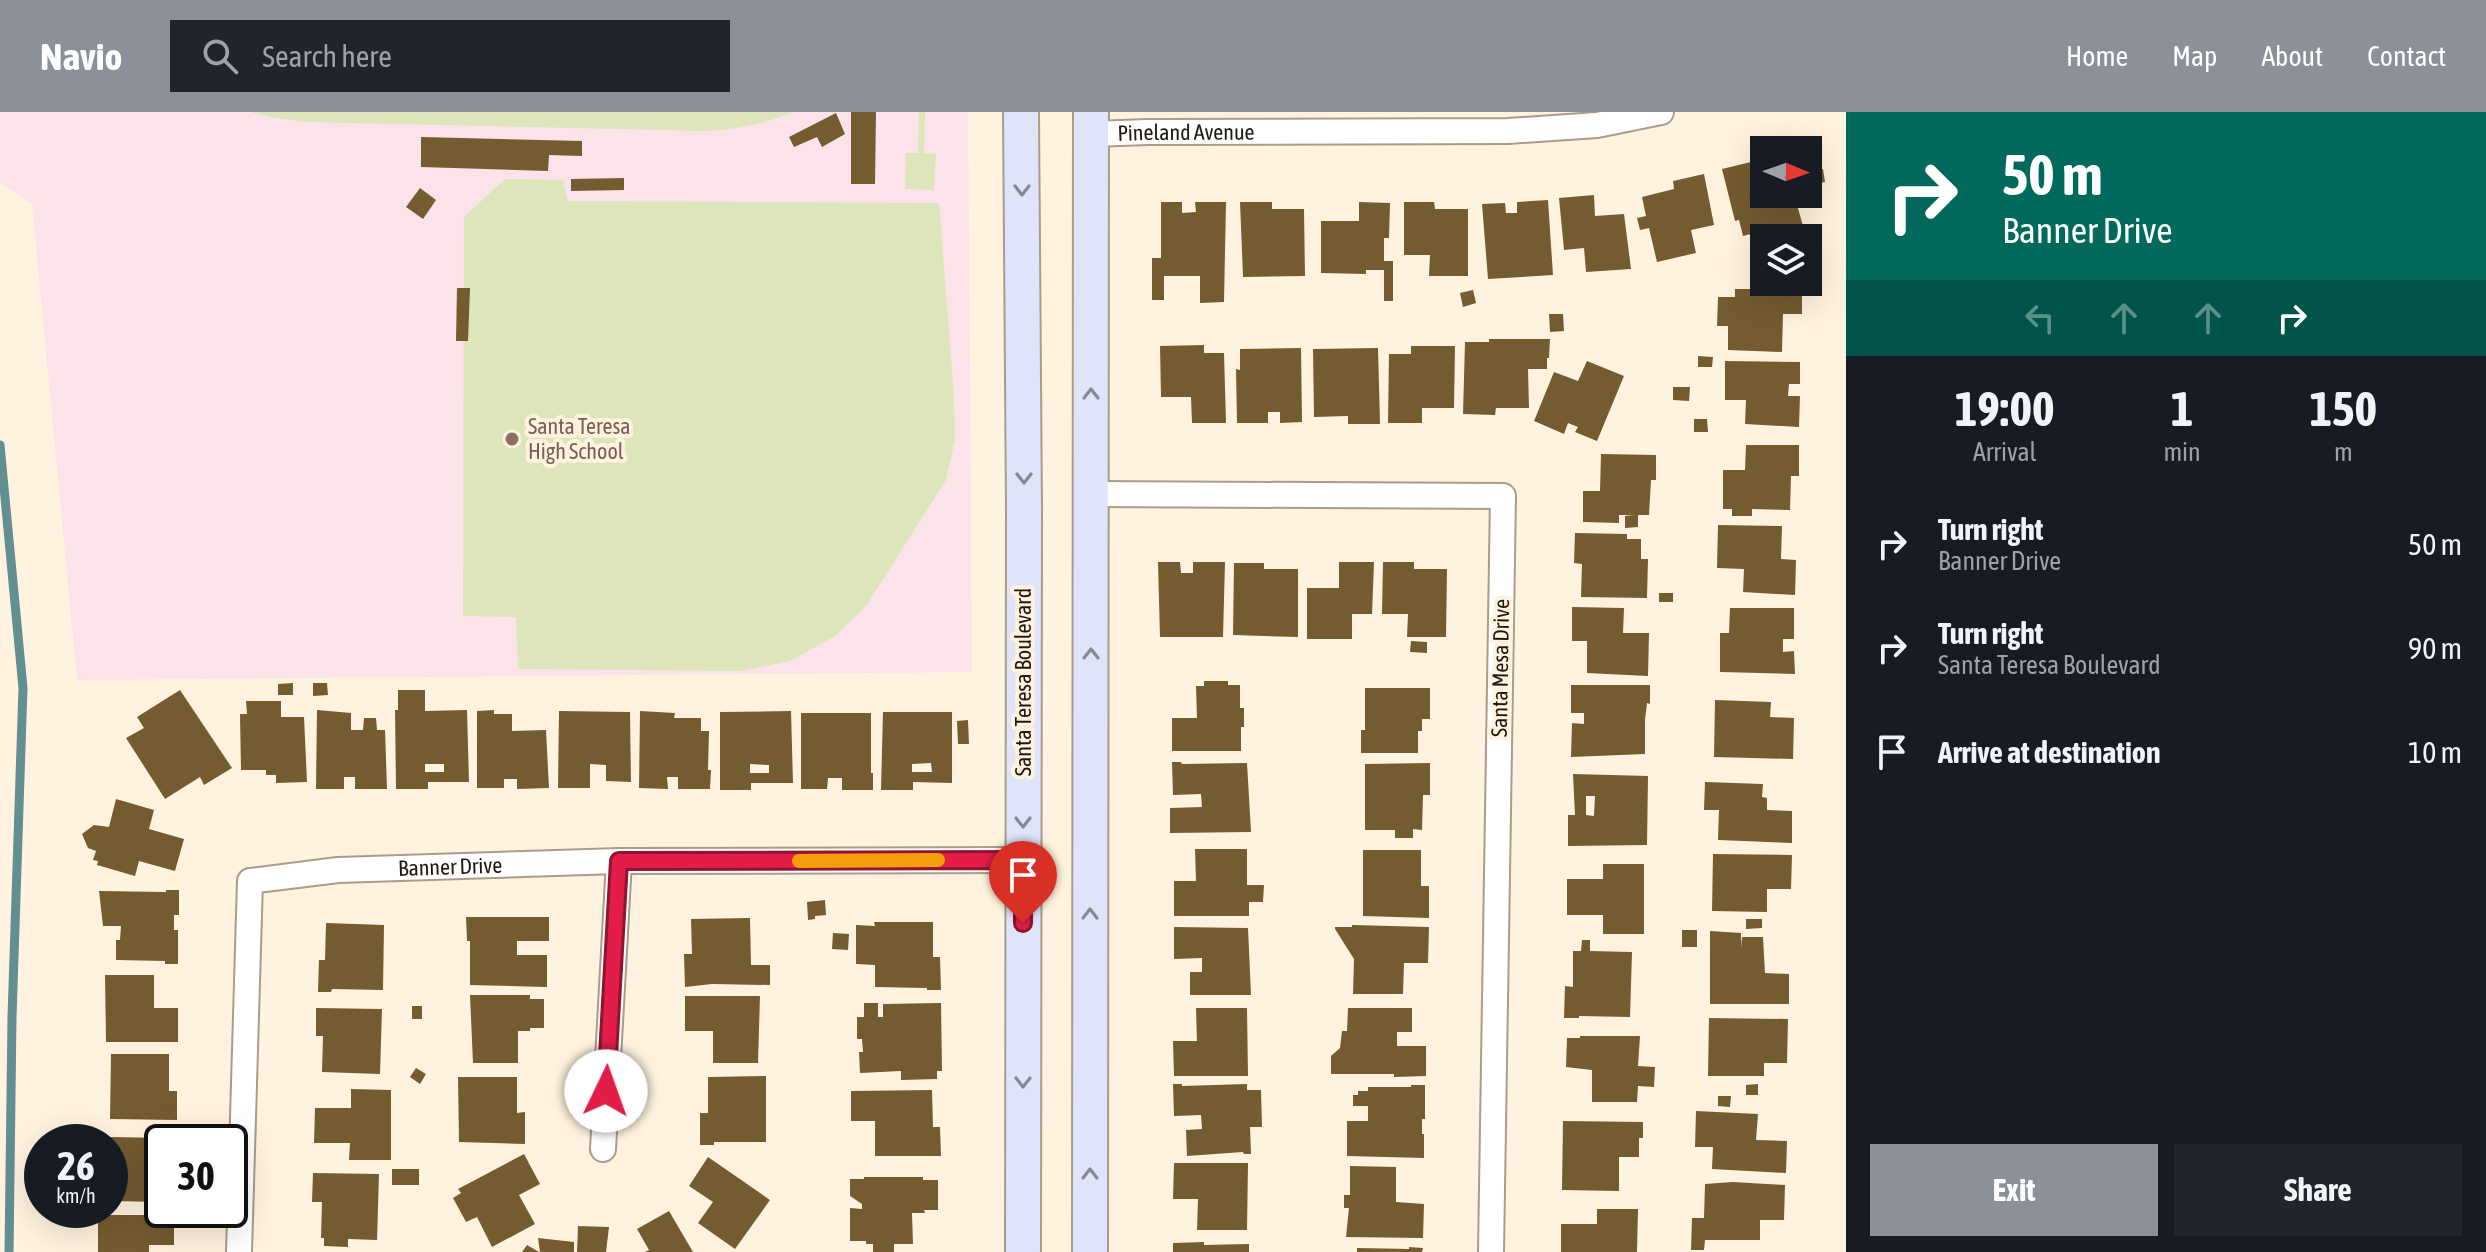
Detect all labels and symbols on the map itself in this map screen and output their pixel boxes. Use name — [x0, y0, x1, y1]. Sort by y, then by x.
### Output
street label: Pineland Avenue — [1117, 119, 1255, 146]
north arrow — [1750, 136, 1822, 208]
one-way arrow — [1013, 184, 1031, 197]
one-way arrow — [1082, 387, 1100, 400]
place label: Santa Teresa High School — [528, 413, 631, 464]
marker: Santa Teresa High School — [503, 430, 521, 448]
one-way arrow — [1015, 472, 1033, 485]
street label: Santa Teresa Boulevard — [1010, 588, 1036, 776]
street label: Santa Mesa Drive — [1486, 599, 1514, 737]
one-way arrow — [1082, 647, 1100, 660]
one-way arrow — [1014, 816, 1032, 829]
pin — [989, 841, 1057, 923]
street label: Banner Drive — [398, 852, 503, 881]
one-way arrow — [1081, 907, 1099, 920]
position arrow — [564, 1049, 648, 1133]
one-way arrow — [1014, 1076, 1032, 1089]
speed limit sign: 30 — [144, 1124, 248, 1228]
one-way arrow — [1081, 1167, 1099, 1180]

